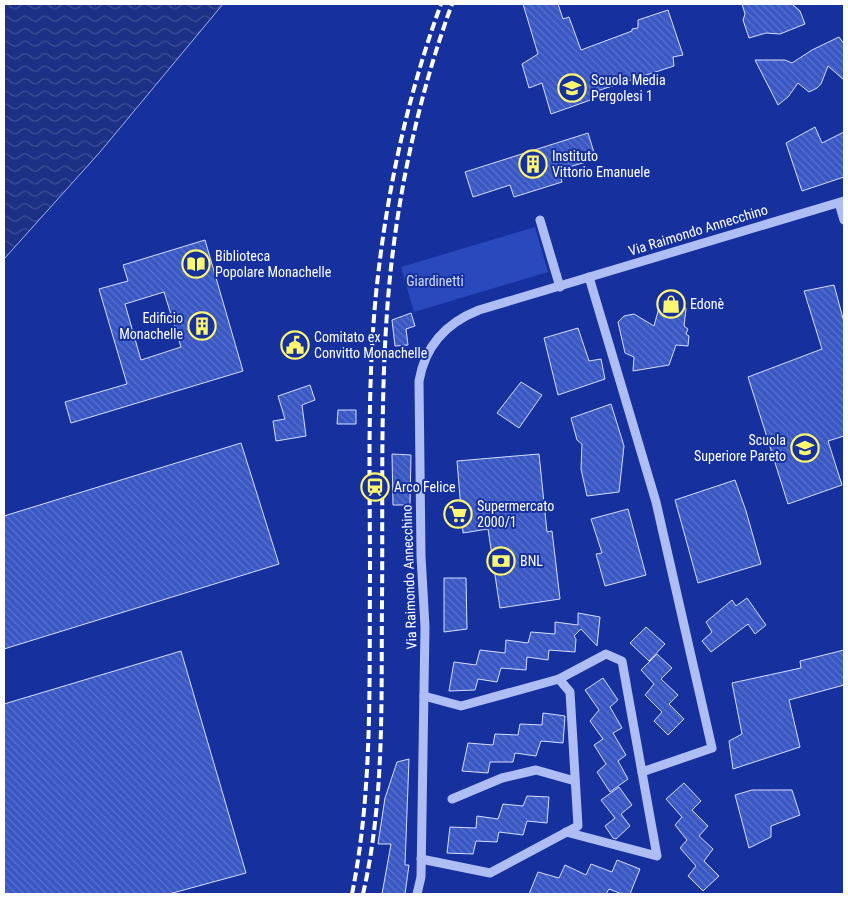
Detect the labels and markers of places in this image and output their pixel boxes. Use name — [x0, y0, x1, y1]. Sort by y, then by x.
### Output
place label: Scuola Media Pergolesi 1 — [591, 72, 666, 104]
school or university icon: Scuola Media Pergolesi 1 — [557, 73, 587, 103]
place label: Instituto Vittorio Emanuele — [552, 148, 650, 180]
building icon: Instituto Vittorio Emanuele — [518, 149, 548, 179]
place label: Biblioteca Popolare Monachelle — [215, 248, 332, 280]
library icon: Biblioteca Popolare Monachelle — [181, 249, 211, 279]
shop icon: Edonè — [656, 289, 686, 319]
place label: Edonè — [690, 296, 725, 312]
place label: Edificio Monachelle — [119, 310, 183, 342]
building icon: Edificio Monachelle — [187, 311, 217, 341]
place label: Comitato ex Convitto Monachelle — [314, 329, 428, 361]
public building icon: Comitato ex Convitto Monachelle — [280, 330, 310, 360]
place label: Scuola Superiore Pareto — [694, 432, 786, 464]
school or university icon: Scuola Superiore Pareto — [790, 433, 820, 463]
station icon: Arco Felice — [360, 472, 390, 502]
place label: Arco Felice — [394, 479, 456, 495]
place label: Supermercato 2000/1 — [477, 498, 554, 530]
supermarket icon: Supermercato 2000/1 — [443, 499, 473, 529]
bank icon: BNL — [486, 546, 516, 576]
place label: BNL — [520, 553, 543, 569]

